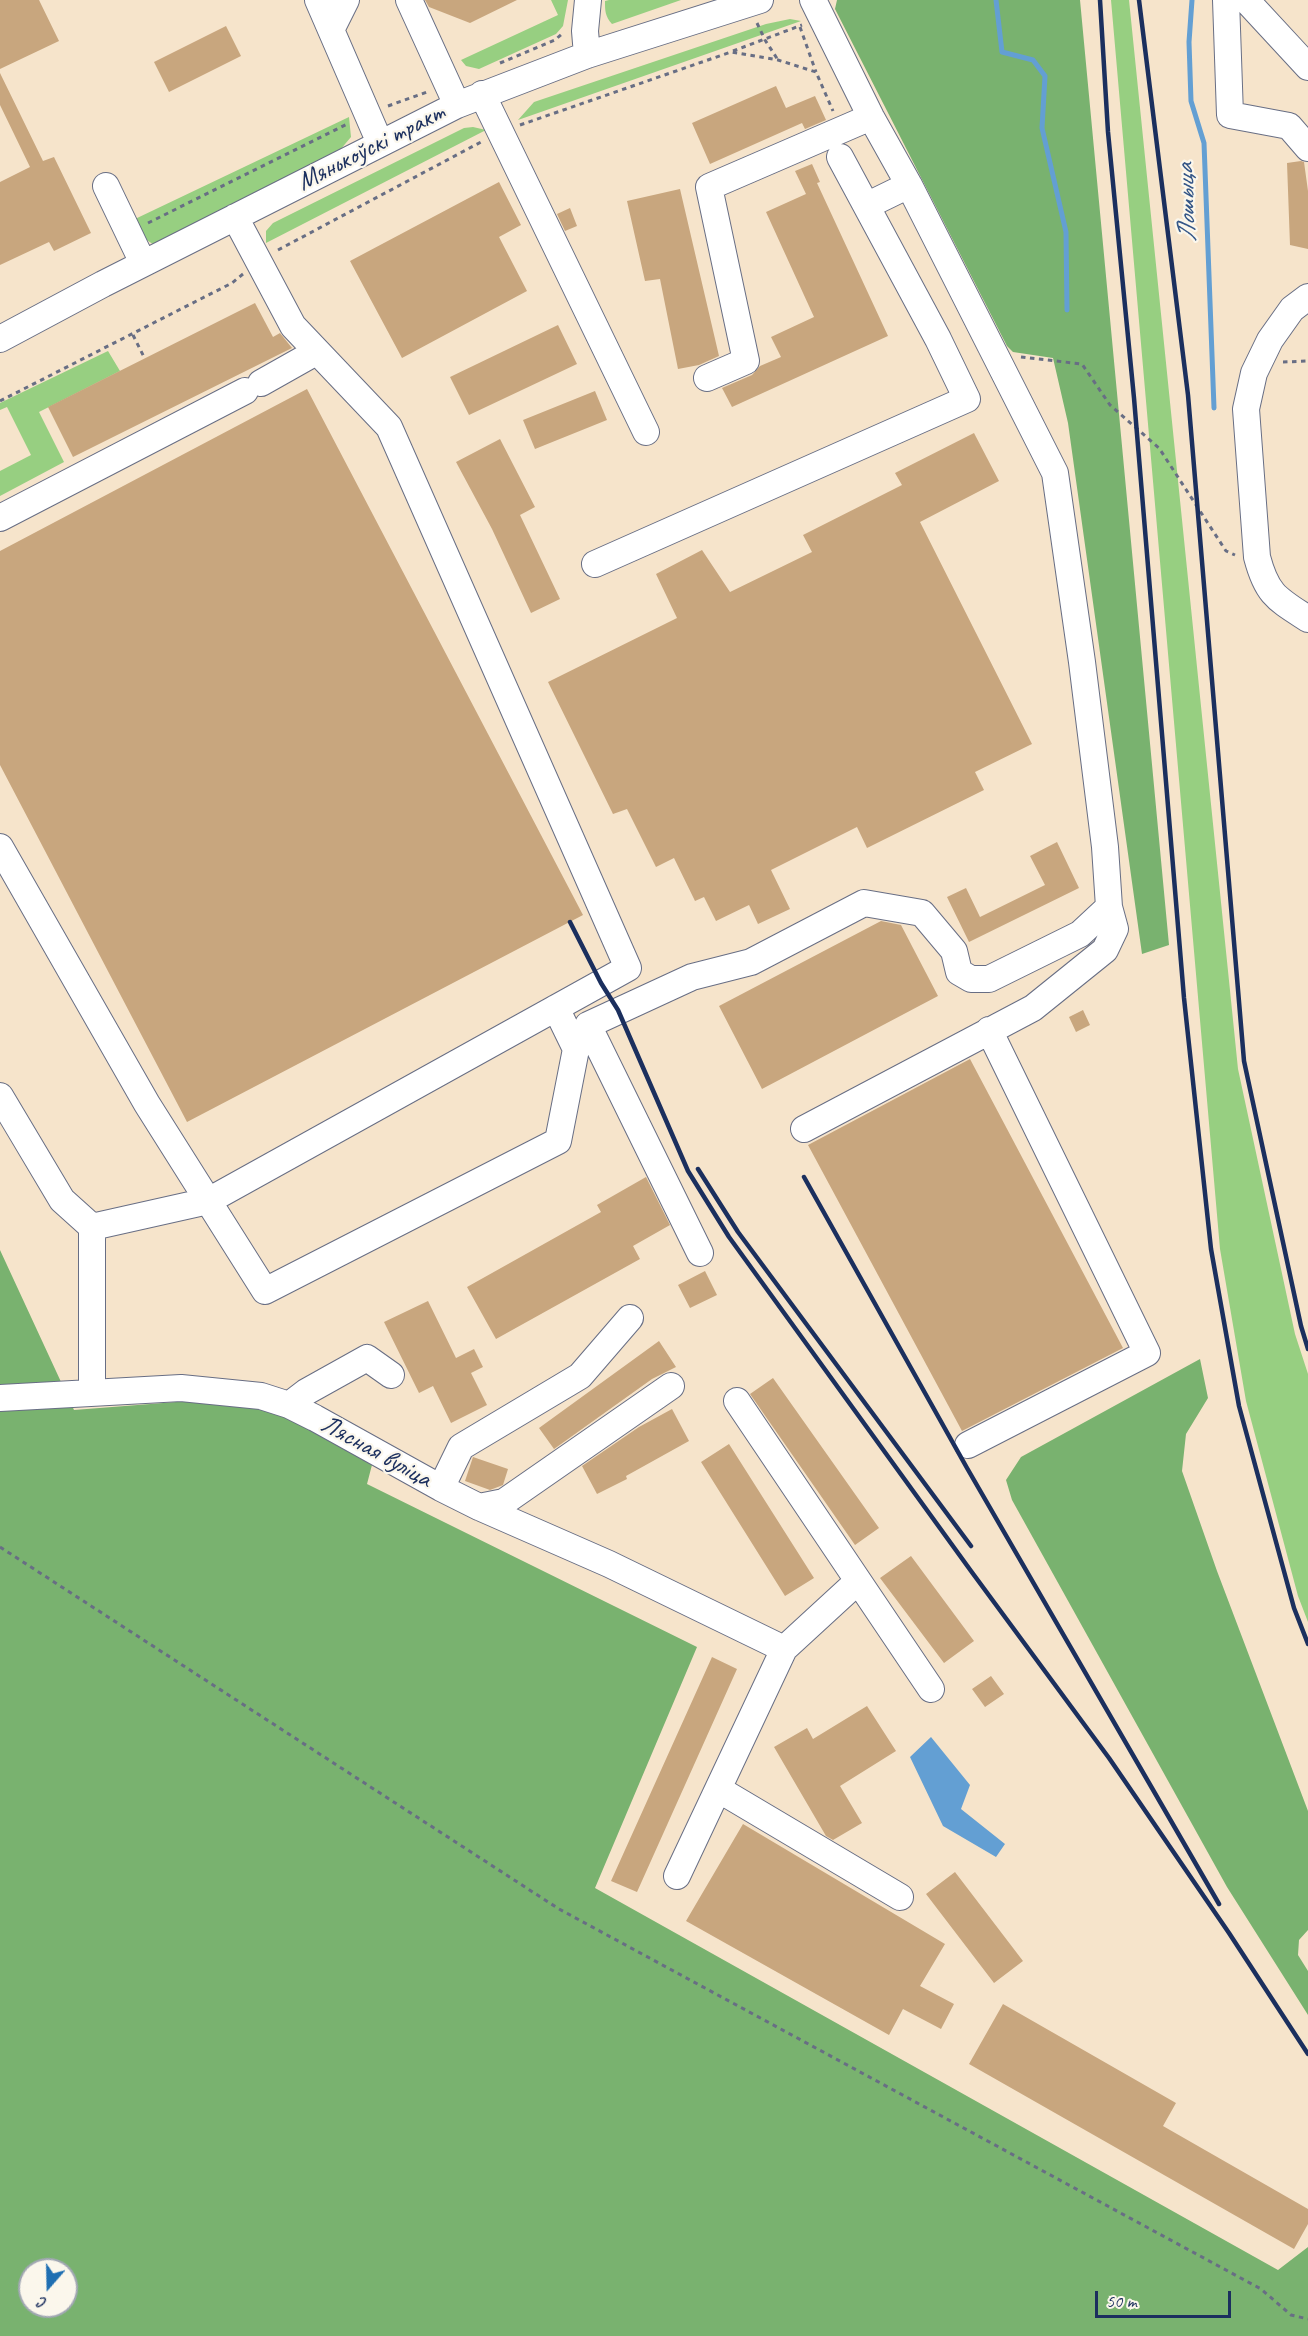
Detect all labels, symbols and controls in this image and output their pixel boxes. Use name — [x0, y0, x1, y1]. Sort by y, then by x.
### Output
street label: Мянькоўскі тракт — [292, 98, 450, 198]
water label: Лошыца — [1169, 163, 1205, 243]
street label: Лясная вуліца — [315, 1409, 437, 1495]
north arrow — [18, 2258, 78, 2318]
scale bar — [1098, 2279, 1234, 2317]
text: 50 m — [1106, 2290, 1137, 2312]
text: С — [35, 2292, 50, 2314]

